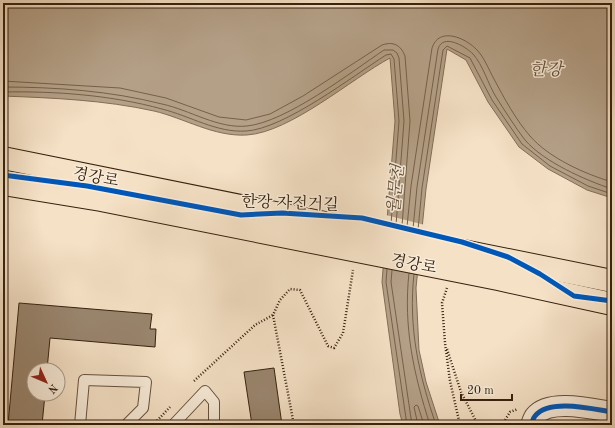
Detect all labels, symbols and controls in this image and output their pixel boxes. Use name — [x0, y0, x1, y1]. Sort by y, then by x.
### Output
water label: 한강 — [530, 60, 565, 79]
water label: 월문천 — [383, 162, 408, 215]
street label: 경강로 — [71, 165, 121, 190]
street label: 한강 자전거길 — [241, 193, 339, 214]
street label: 경강로 — [389, 252, 439, 277]
north arrow — [26, 362, 66, 402]
scale bar — [461, 376, 512, 402]
text: N — [45, 381, 59, 395]
text: 20 m — [467, 385, 494, 397]

